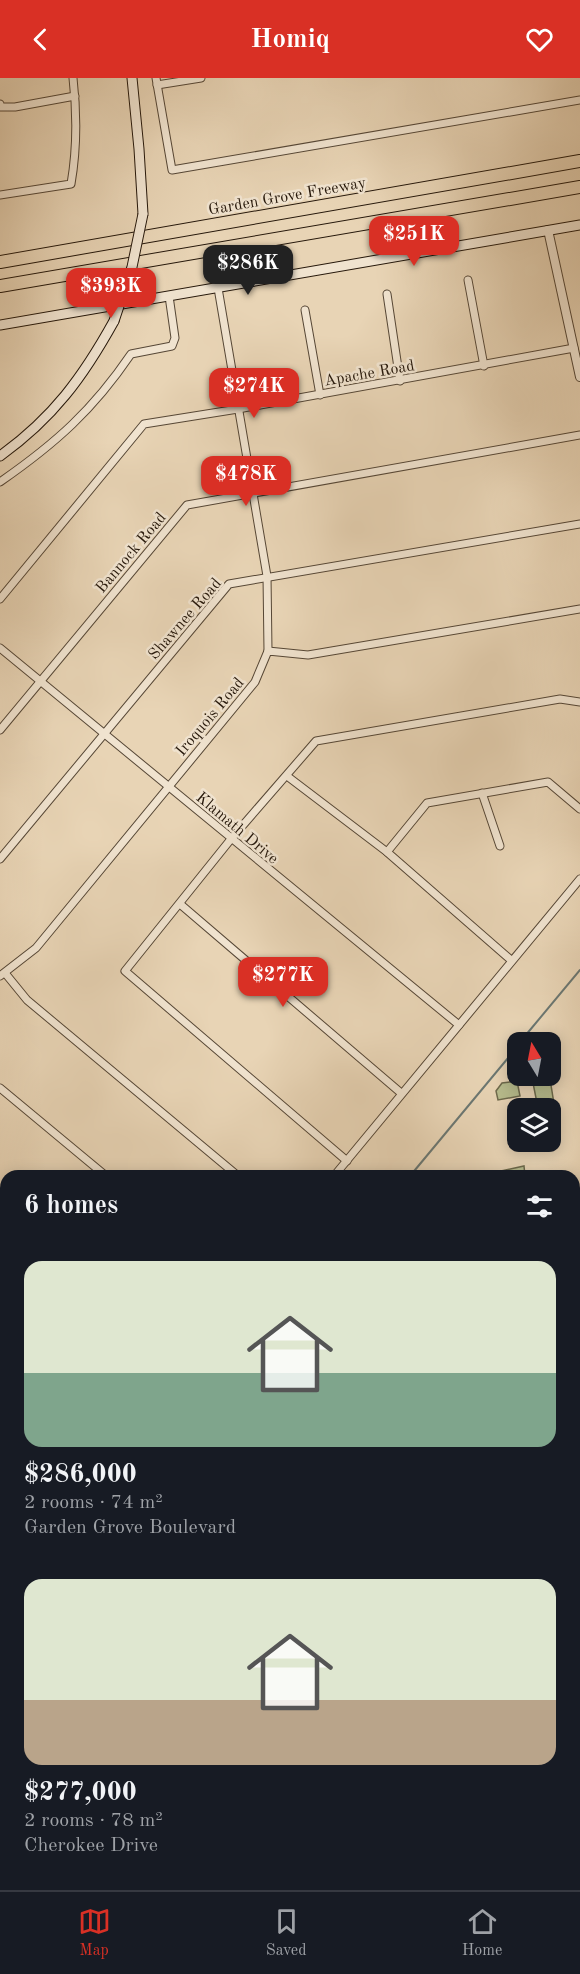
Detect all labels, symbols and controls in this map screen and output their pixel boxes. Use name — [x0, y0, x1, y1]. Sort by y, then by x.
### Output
icon: back — [24, 23, 57, 56]
icon: heart — [523, 23, 556, 56]
text: Homiq — [250, 26, 330, 53]
street label: Garden Grove Freeway — [207, 175, 368, 219]
pin: $251K — [372, 216, 456, 267]
text: $251K — [383, 225, 445, 245]
pin: $286K — [206, 245, 290, 296]
text: $286K — [217, 254, 279, 274]
pin: $393K — [69, 268, 153, 319]
text: $393K — [80, 277, 142, 297]
street label: Apache Road — [323, 358, 416, 390]
pin: $274K — [212, 368, 296, 419]
text: $274K — [223, 377, 285, 397]
pin: $478K — [204, 456, 288, 507]
text: $478K — [215, 465, 277, 485]
street label: Bannock Road — [93, 510, 170, 597]
street label: Shawnee Road — [146, 576, 225, 663]
street label: Iroquois Road — [173, 675, 248, 759]
street label: Klamath Drive — [192, 790, 281, 867]
pin: $277K — [241, 957, 325, 1008]
text: $277K — [252, 966, 314, 986]
north arrow — [507, 1032, 561, 1086]
map controls — [507, 1032, 561, 1152]
button: layers — [507, 1098, 561, 1152]
icon: filters — [523, 1190, 556, 1223]
text: 6 homes — [24, 1193, 118, 1219]
icon: home — [236, 1300, 344, 1408]
text: $286,000 — [24, 1462, 137, 1488]
text: 2 rooms · 74 m² — [24, 1493, 163, 1513]
text: Garden Grove Boulevard — [24, 1518, 236, 1538]
icon: home — [236, 1618, 344, 1726]
text: $277,000 — [24, 1780, 137, 1806]
text: 2 rooms · 78 m² — [24, 1811, 163, 1831]
text: Cherokee Drive — [24, 1836, 158, 1856]
tab: Map — [78, 1905, 111, 1961]
tab: Saved — [266, 1905, 307, 1961]
tab: Home — [462, 1905, 502, 1961]

